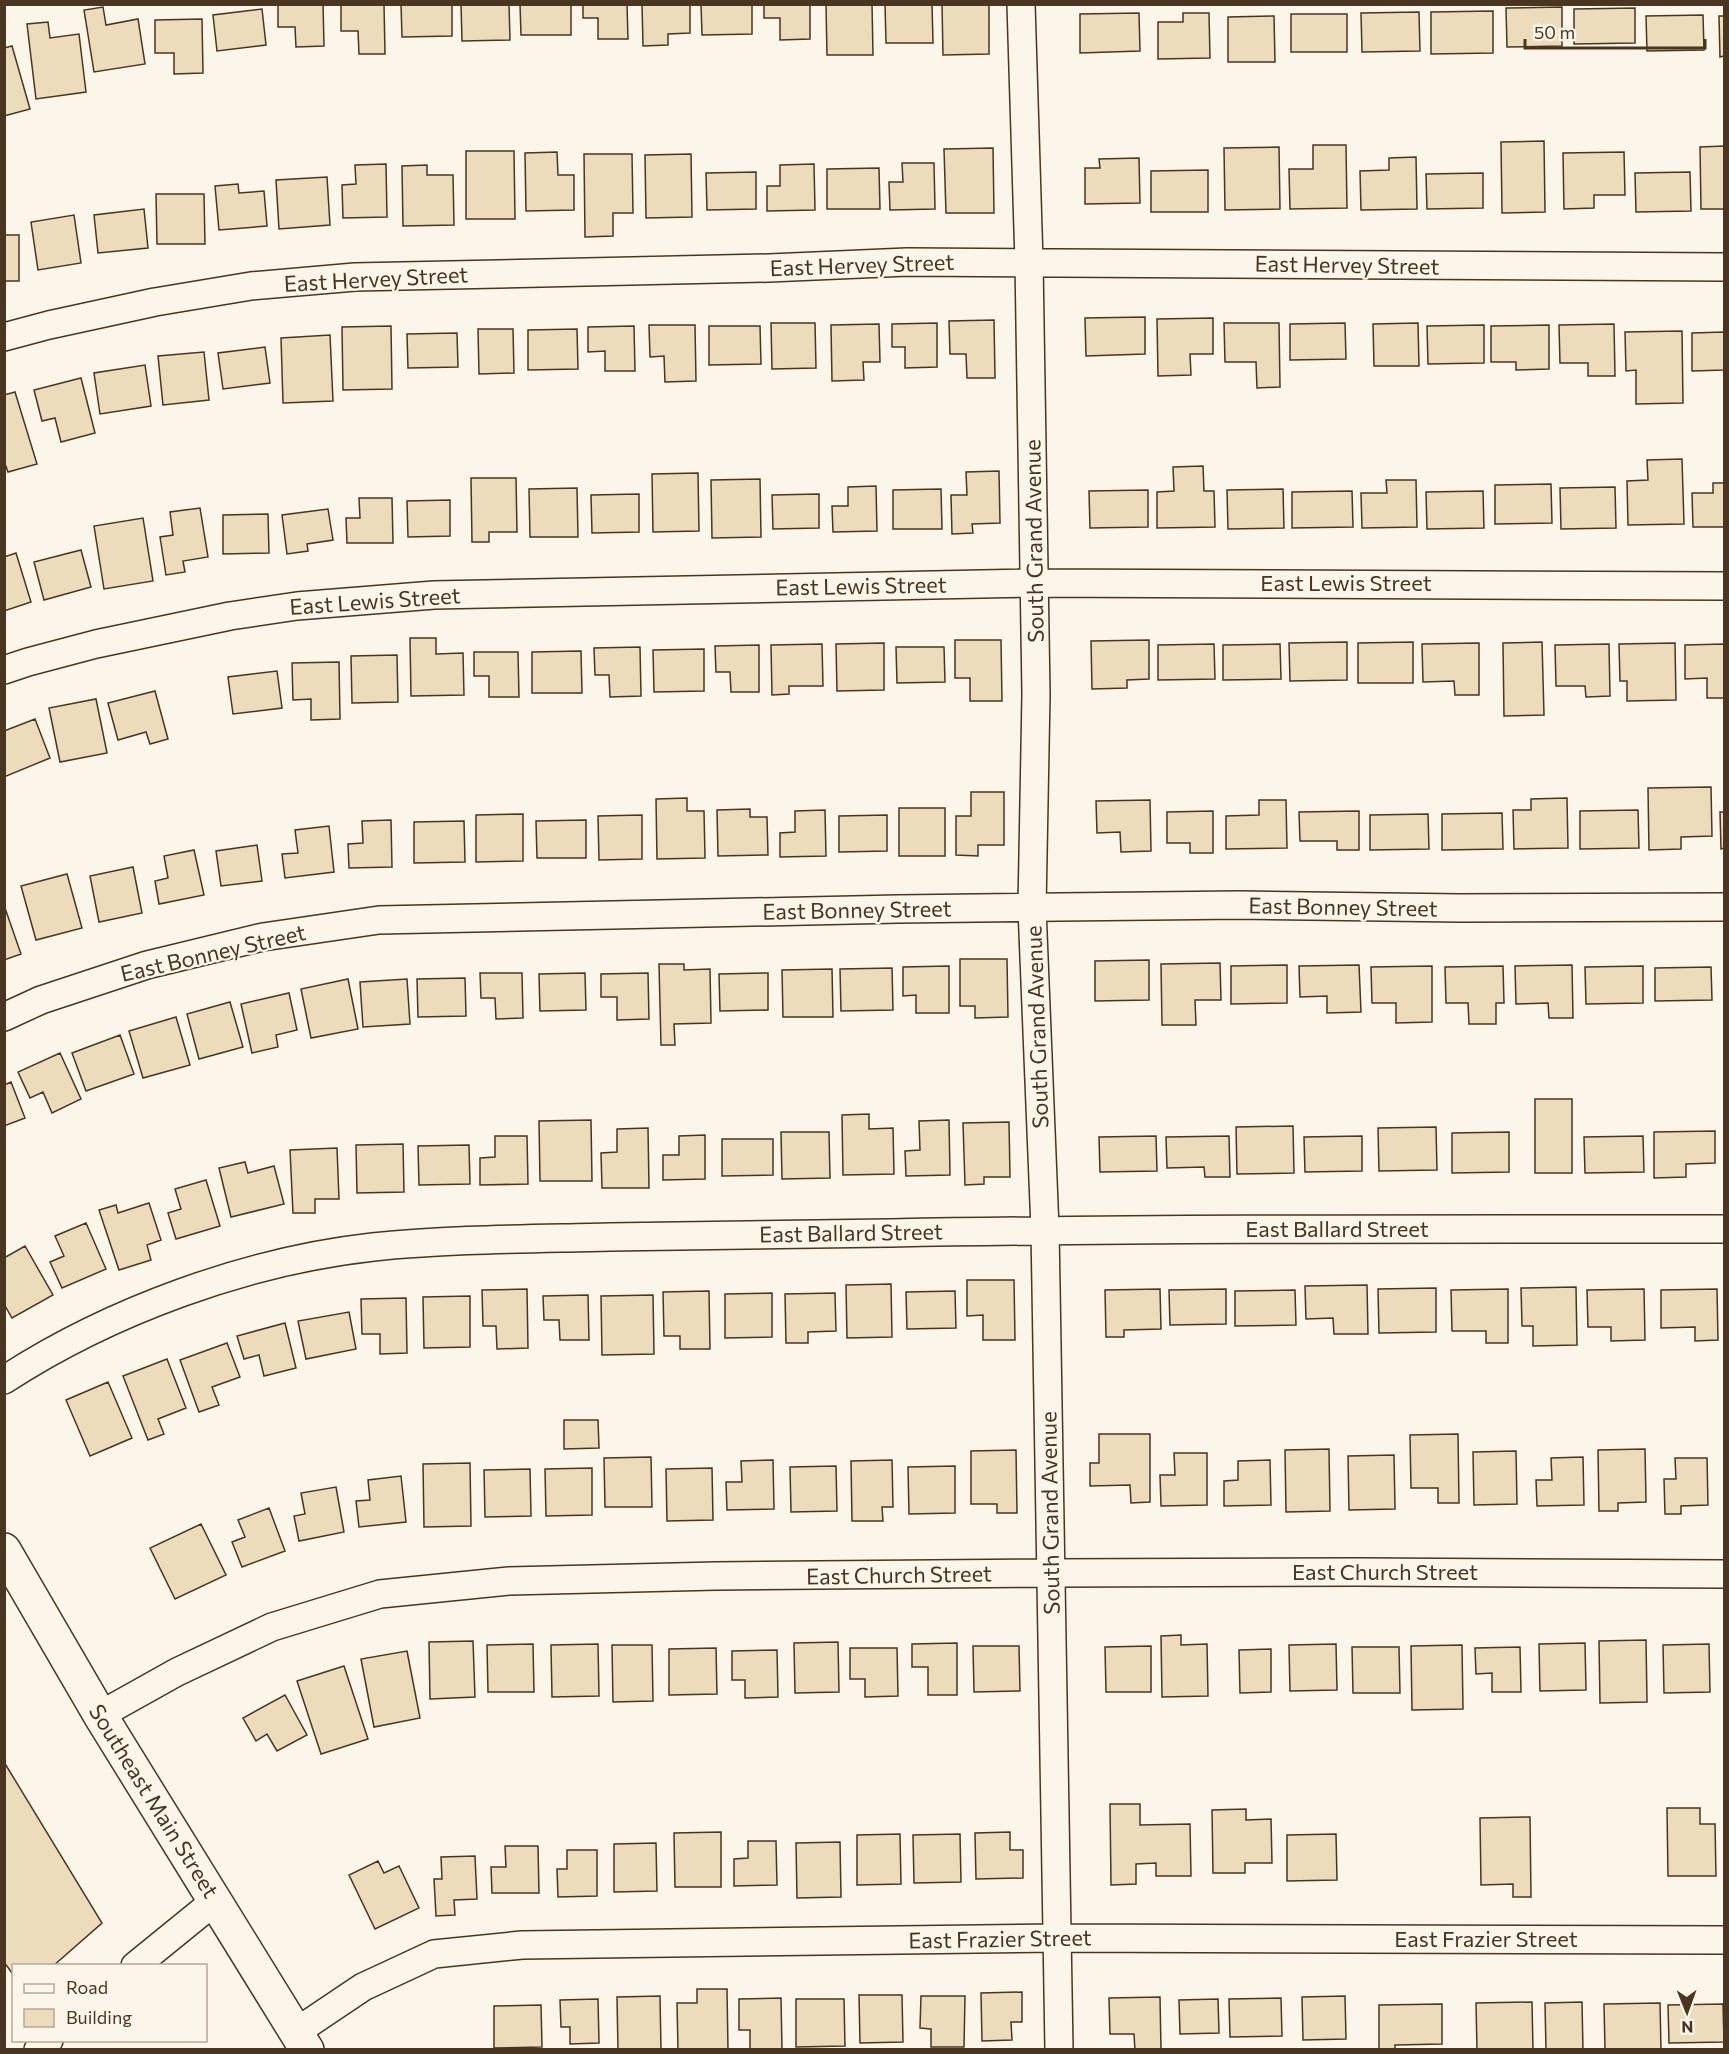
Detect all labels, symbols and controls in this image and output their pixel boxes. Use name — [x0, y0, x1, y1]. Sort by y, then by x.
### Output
scale bar — [1525, 12, 1705, 50]
text: 50 m — [1534, 21, 1575, 43]
street label: East Hervey Street — [769, 248, 955, 281]
street label: East Hervey Street — [1254, 249, 1440, 280]
street label: East Hervey Street — [283, 260, 469, 297]
street label: South Grand Avenue — [1018, 439, 1049, 643]
street label: East Lewis Street — [1260, 569, 1432, 596]
street label: East Lewis Street — [775, 571, 947, 600]
street label: East Lewis Street — [289, 581, 461, 620]
street label: East Bonney Street — [1248, 891, 1438, 922]
street label: East Bonney Street — [762, 894, 952, 925]
street label: East Bonney Street — [118, 918, 308, 987]
street label: South Grand Avenue — [1019, 925, 1054, 1129]
street label: East Ballard Street — [1245, 1215, 1429, 1242]
street label: East Ballard Street — [759, 1217, 943, 1248]
street label: South Grand Avenue — [1034, 1411, 1065, 1615]
street label: East Church Street — [1292, 1558, 1478, 1585]
street label: East Church Street — [806, 1559, 992, 1590]
street label: Southeast Main Street — [84, 1699, 225, 1903]
street label: East Frazier Street — [908, 1923, 1092, 1954]
street label: East Frazier Street — [1394, 1925, 1578, 1952]
legend — [12, 1964, 207, 2042]
text: Road — [66, 1976, 108, 1998]
north arrow — [1657, 1982, 1717, 2042]
text: Building — [66, 2006, 132, 2028]
text: N — [1681, 2018, 1693, 2037]

